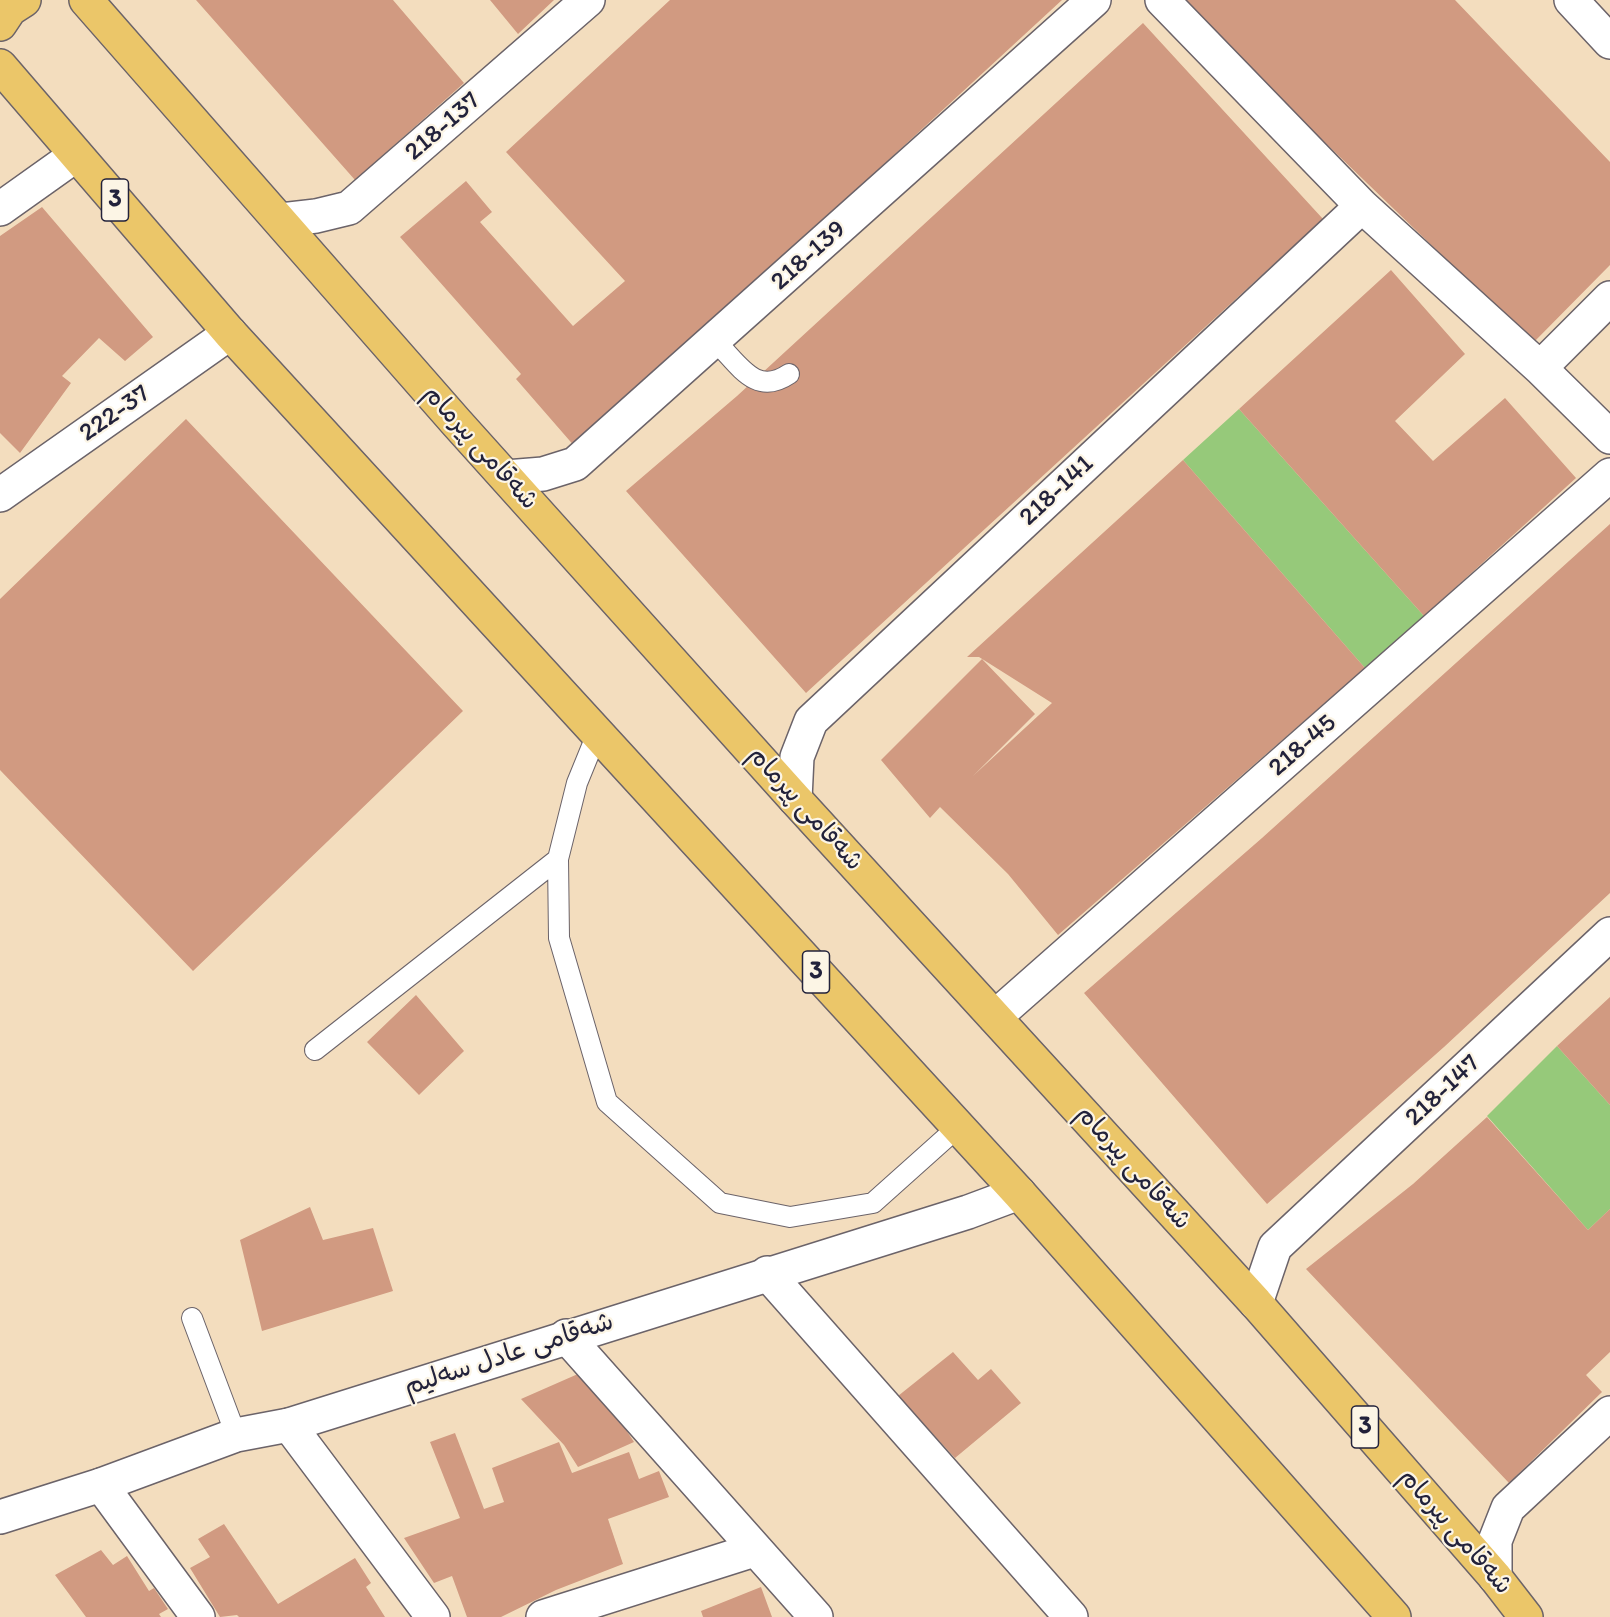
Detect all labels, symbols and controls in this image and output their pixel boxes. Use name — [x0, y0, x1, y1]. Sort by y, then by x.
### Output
street label: 218-137 — [399, 86, 487, 168]
road number: 3 — [102, 179, 128, 221]
street label: 218-139 — [765, 214, 853, 298]
street label: 222-37 — [74, 379, 156, 449]
street label: شەقامی پیرمام — [416, 379, 544, 517]
street label: 218-141 — [1013, 449, 1101, 533]
street label: 218-45 — [1263, 708, 1343, 784]
street label: شەقامی پیرمام — [741, 740, 869, 878]
road number: 3 — [802, 951, 830, 993]
street label: 218-147 — [1399, 1049, 1487, 1133]
street label: شەقامی پیرمام — [1069, 1099, 1197, 1237]
street label: شەقامی عادل سەلیم — [400, 1306, 618, 1404]
road number: 3 — [1352, 1406, 1378, 1448]
street label: شەقامی پیرمام — [1392, 1462, 1518, 1602]

